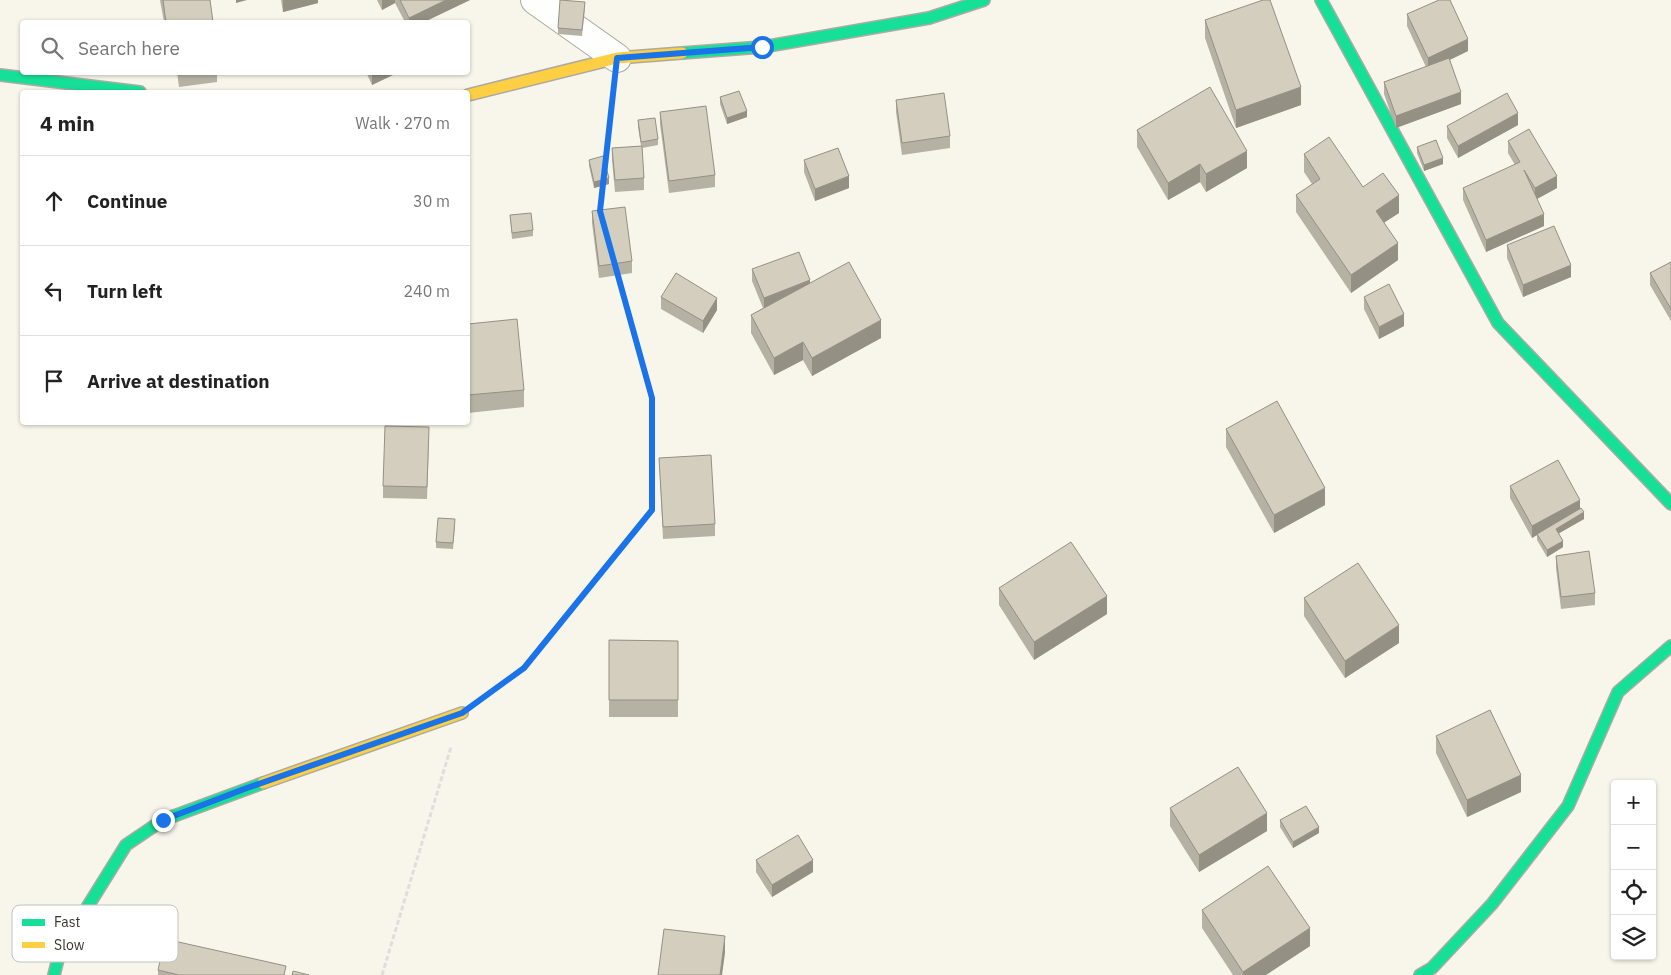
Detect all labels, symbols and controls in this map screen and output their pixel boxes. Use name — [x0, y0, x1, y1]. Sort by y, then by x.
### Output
search box — [20, 20, 470, 75]
icon: search — [38, 34, 66, 62]
text: Search here — [78, 36, 180, 60]
route start — [751, 36, 774, 59]
text: 4 min — [40, 109, 95, 137]
text: Walk · 270 m — [355, 113, 450, 133]
icon: ahead — [40, 187, 68, 215]
text: Continue — [87, 189, 167, 213]
text: 30 m — [413, 191, 450, 211]
icon: left — [40, 277, 68, 305]
text: Turn left — [87, 279, 163, 303]
text: 240 m — [403, 281, 450, 301]
icon: arrive — [40, 367, 68, 395]
text: Arrive at destination — [87, 369, 270, 393]
map controls — [1611, 780, 1656, 960]
button: + — [1611, 780, 1656, 825]
route end — [152, 809, 175, 832]
button: − — [1611, 825, 1656, 870]
button: locate — [1611, 870, 1656, 915]
legend — [12, 905, 178, 962]
text: Fast — [54, 913, 80, 931]
button: layers — [1611, 915, 1656, 960]
text: Slow — [54, 936, 85, 954]

